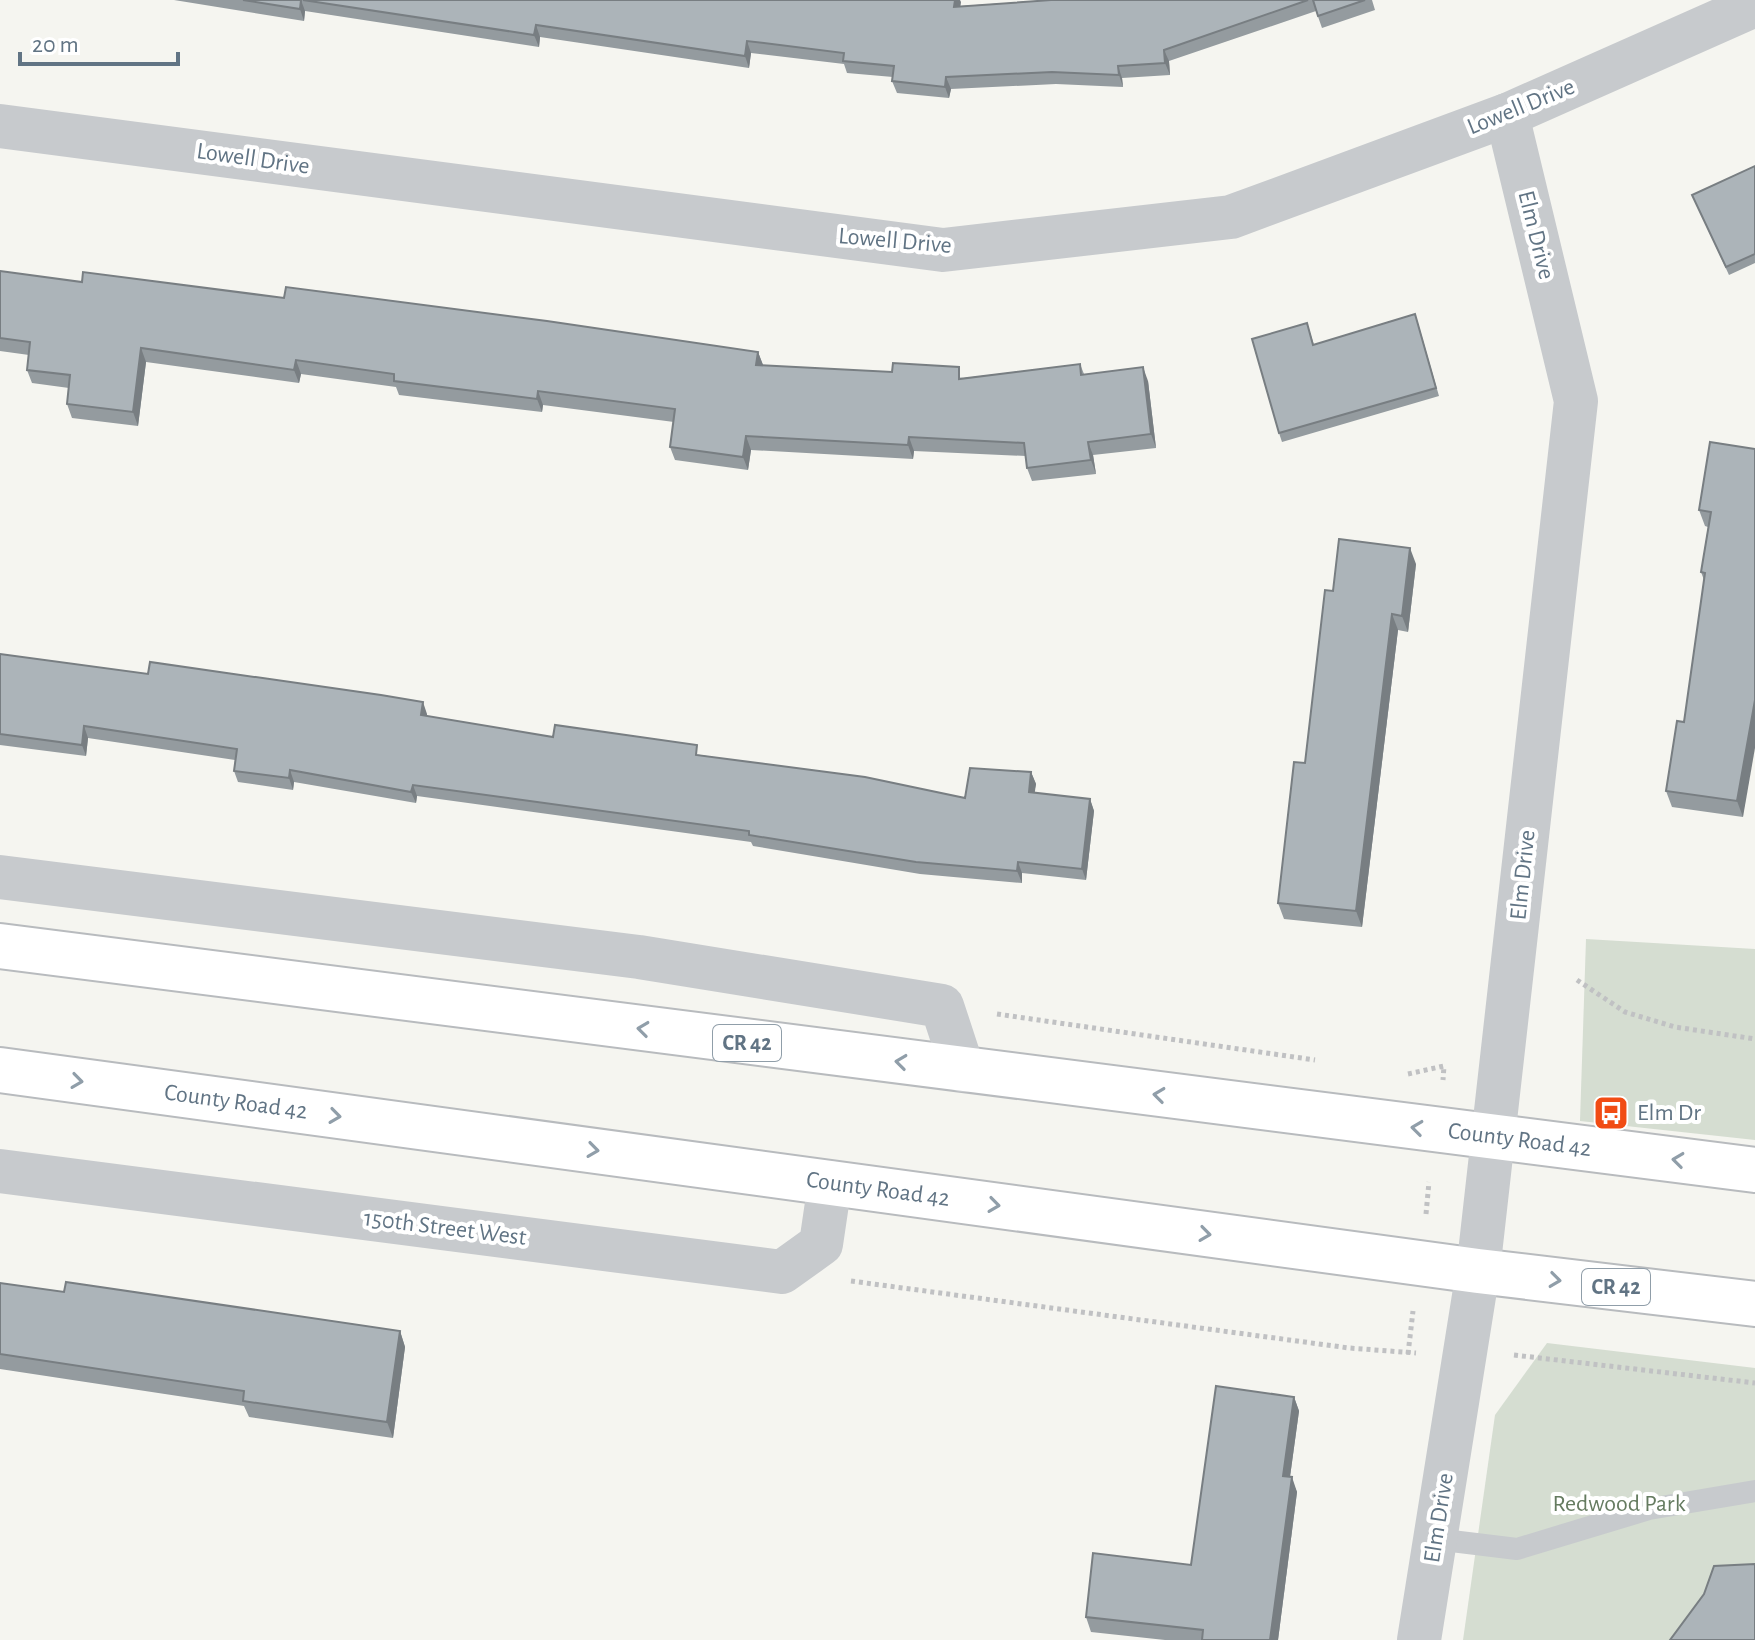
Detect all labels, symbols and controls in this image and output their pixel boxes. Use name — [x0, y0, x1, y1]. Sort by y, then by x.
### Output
scale bar — [20, 16, 178, 66]
text: 20 m — [32, 33, 79, 57]
street label: Lowell Drive — [1464, 75, 1578, 139]
street label: Lowell Drive — [195, 139, 311, 179]
street label: Elm Drive — [1513, 188, 1559, 282]
street label: Lowell Drive — [837, 224, 953, 258]
street label: Elm Drive — [1506, 829, 1540, 921]
one-way arrow — [636, 1021, 650, 1038]
road number: CR 42 — [713, 1025, 781, 1061]
one-way arrow — [894, 1054, 907, 1071]
one-way arrow — [70, 1072, 84, 1089]
street label: County Road 42 — [163, 1080, 309, 1124]
one-way arrow — [1152, 1087, 1165, 1104]
bus stop icon: Elm Dr — [1592, 1094, 1630, 1132]
place label: Elm Dr — [1637, 1101, 1701, 1125]
one-way arrow — [329, 1107, 342, 1124]
street label: County Road 42 — [1447, 1119, 1593, 1161]
one-way arrow — [1410, 1120, 1423, 1137]
one-way arrow — [586, 1142, 599, 1159]
one-way arrow — [1671, 1152, 1684, 1169]
street label: County Road 42 — [805, 1168, 951, 1211]
one-way arrow — [987, 1196, 1001, 1213]
street label: 150th Street West — [362, 1206, 528, 1250]
one-way arrow — [1198, 1225, 1211, 1242]
road number: CR 42 — [1582, 1269, 1650, 1305]
one-way arrow — [1549, 1272, 1562, 1289]
street label: Elm Drive — [1420, 1471, 1458, 1565]
park label: Redwood Park — [1552, 1492, 1686, 1516]

